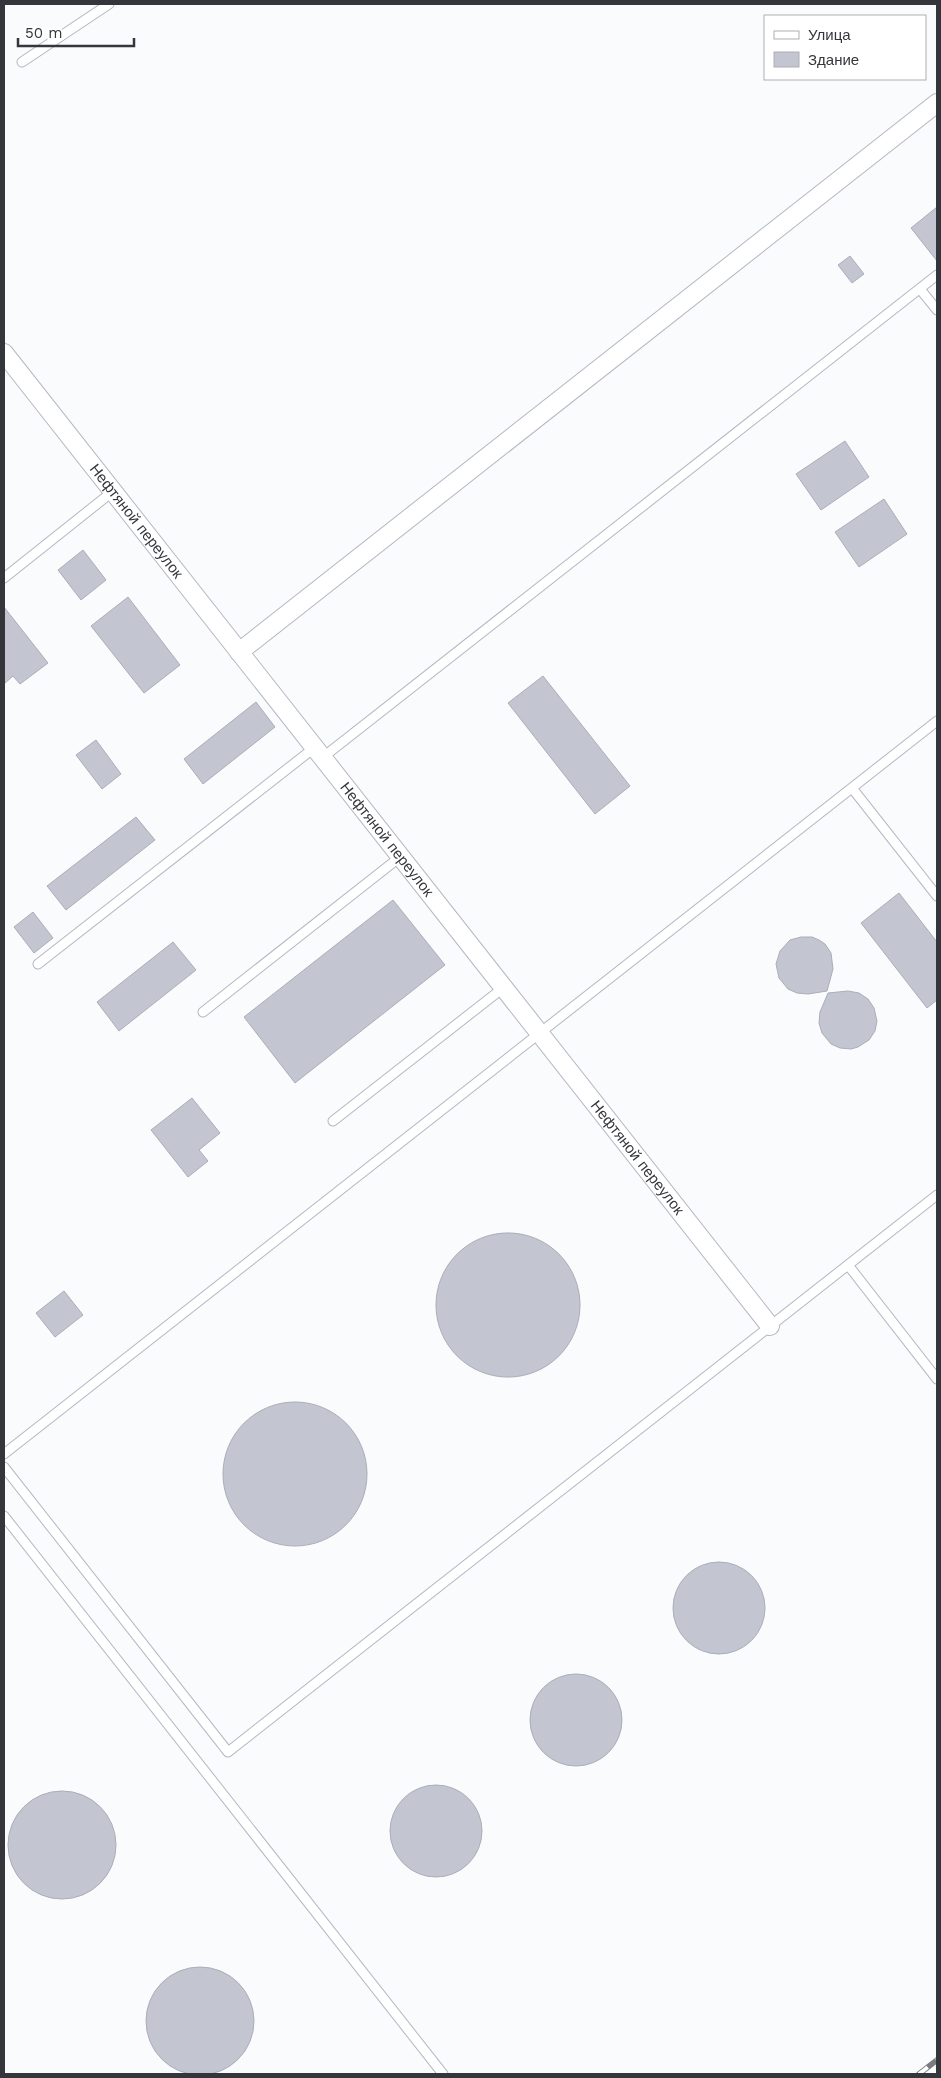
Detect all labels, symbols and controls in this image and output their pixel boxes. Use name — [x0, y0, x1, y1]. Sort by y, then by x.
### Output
scale bar — [18, 15, 134, 47]
legend — [764, 15, 926, 80]
text: 50 m — [25, 24, 62, 42]
text: Улица — [808, 26, 851, 44]
text: Здание — [808, 51, 859, 69]
street label: Нефтяной переулок — [86, 460, 187, 582]
street label: Нефтяной переулок — [336, 779, 438, 900]
street label: Нефтяной переулок — [587, 1097, 688, 1219]

